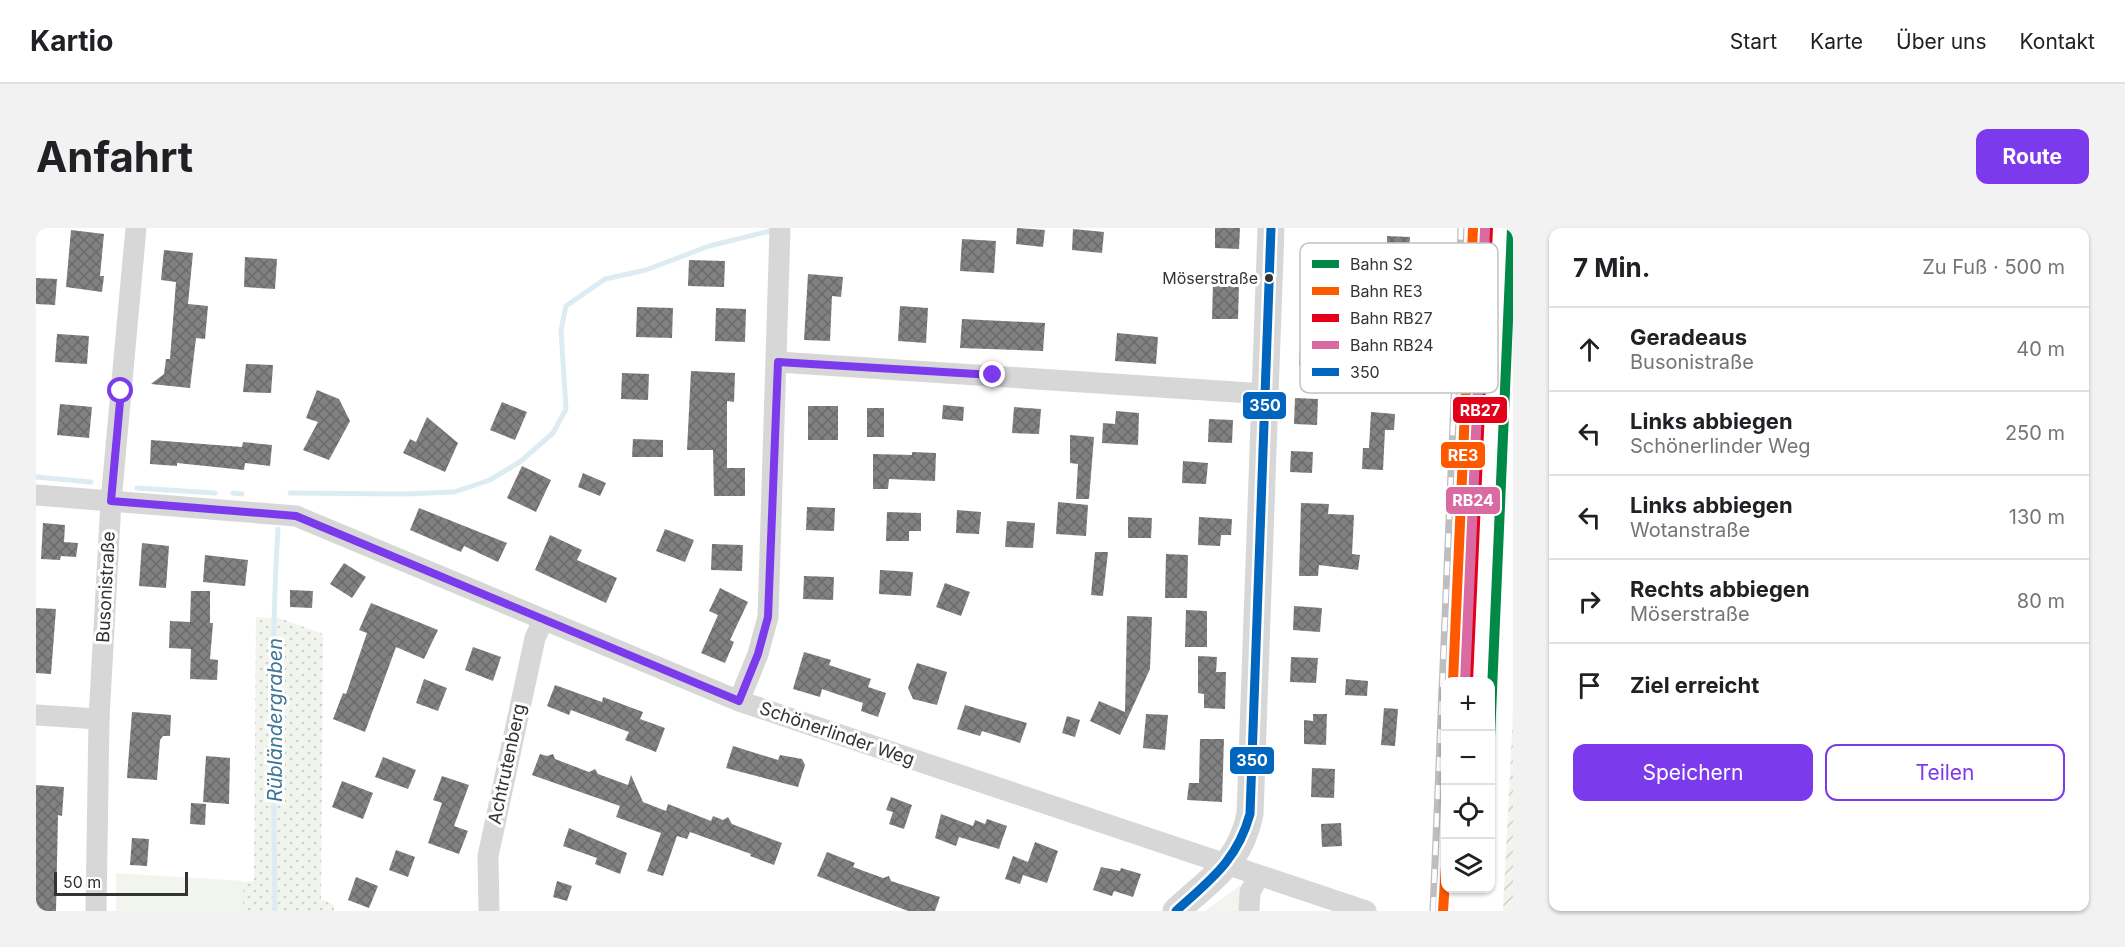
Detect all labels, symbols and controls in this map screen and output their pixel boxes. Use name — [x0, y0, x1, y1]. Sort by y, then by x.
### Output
text: Kartio — [30, 24, 113, 58]
text: Start — [1730, 29, 1777, 54]
text: Karte — [1810, 29, 1863, 54]
text: Über uns — [1896, 29, 1987, 54]
text: Kontakt — [2020, 29, 2095, 54]
button: Route — [1976, 129, 2089, 184]
text: Anfahrt — [36, 131, 193, 182]
legend — [1300, 243, 1498, 393]
text: 7 Min. — [1573, 252, 1650, 283]
text: Bahn S2 — [1350, 254, 1413, 274]
text: Zu Fuß · 500 m — [1922, 255, 2065, 279]
place label: Möserstraße — [1162, 268, 1258, 288]
marker: Möserstraße — [1263, 272, 1275, 284]
text: Bahn RE3 — [1350, 281, 1423, 301]
text: Bahn RB27 — [1350, 308, 1432, 328]
text: Geradeaus — [1630, 324, 1747, 350]
icon: ahead — [1573, 333, 1606, 366]
text: Bahn RB24 — [1350, 335, 1433, 355]
text: 40 m — [2016, 337, 2065, 361]
text: Busonistraße — [1630, 350, 1754, 374]
route end — [979, 361, 1005, 387]
text: 350 — [1350, 362, 1380, 382]
route start — [107, 377, 133, 403]
line badge: 350 — [1242, 391, 1287, 420]
text: 350 — [1249, 395, 1281, 415]
line badge: RB27 — [1452, 396, 1508, 424]
text: RB27 — [1460, 400, 1500, 420]
text: Links abbiegen — [1630, 408, 1793, 434]
icon: left — [1573, 417, 1606, 450]
text: 250 m — [2005, 421, 2065, 445]
text: Schönerlinder Weg — [1630, 434, 1811, 458]
line badge: RE3 — [1440, 441, 1486, 469]
text: RE3 — [1448, 445, 1478, 465]
line badge: RB24 — [1445, 486, 1501, 515]
text: RB24 — [1452, 490, 1494, 510]
text: Links abbiegen — [1630, 492, 1793, 518]
icon: left — [1573, 501, 1606, 534]
text: 130 m — [2009, 505, 2065, 529]
text: Wotanstraße — [1630, 518, 1750, 542]
street label: Busonistraße — [92, 531, 119, 643]
text: Rechts abbiegen — [1630, 576, 1810, 602]
icon: right — [1573, 585, 1606, 618]
text: 80 m — [2017, 589, 2065, 613]
text: Möserstraße — [1630, 602, 1750, 626]
water label: Rübländergraben — [263, 638, 287, 802]
icon: arrive — [1573, 669, 1606, 702]
text: Ziel erreicht — [1630, 672, 1759, 698]
map controls — [1441, 677, 1495, 893]
button: + — [1441, 677, 1495, 731]
street label: Schönerlinder Weg — [757, 697, 917, 770]
street label: Achtrutenberg — [484, 702, 530, 826]
button: − — [1441, 731, 1495, 785]
button: Speichern — [1573, 744, 1813, 801]
button: Teilen — [1825, 744, 2065, 801]
line badge: 350 — [1229, 746, 1275, 775]
text: 350 — [1236, 750, 1268, 770]
button: locate — [1441, 785, 1495, 839]
button: layers — [1441, 839, 1495, 893]
scale bar — [54, 869, 188, 896]
text: 50 m — [63, 872, 101, 892]

